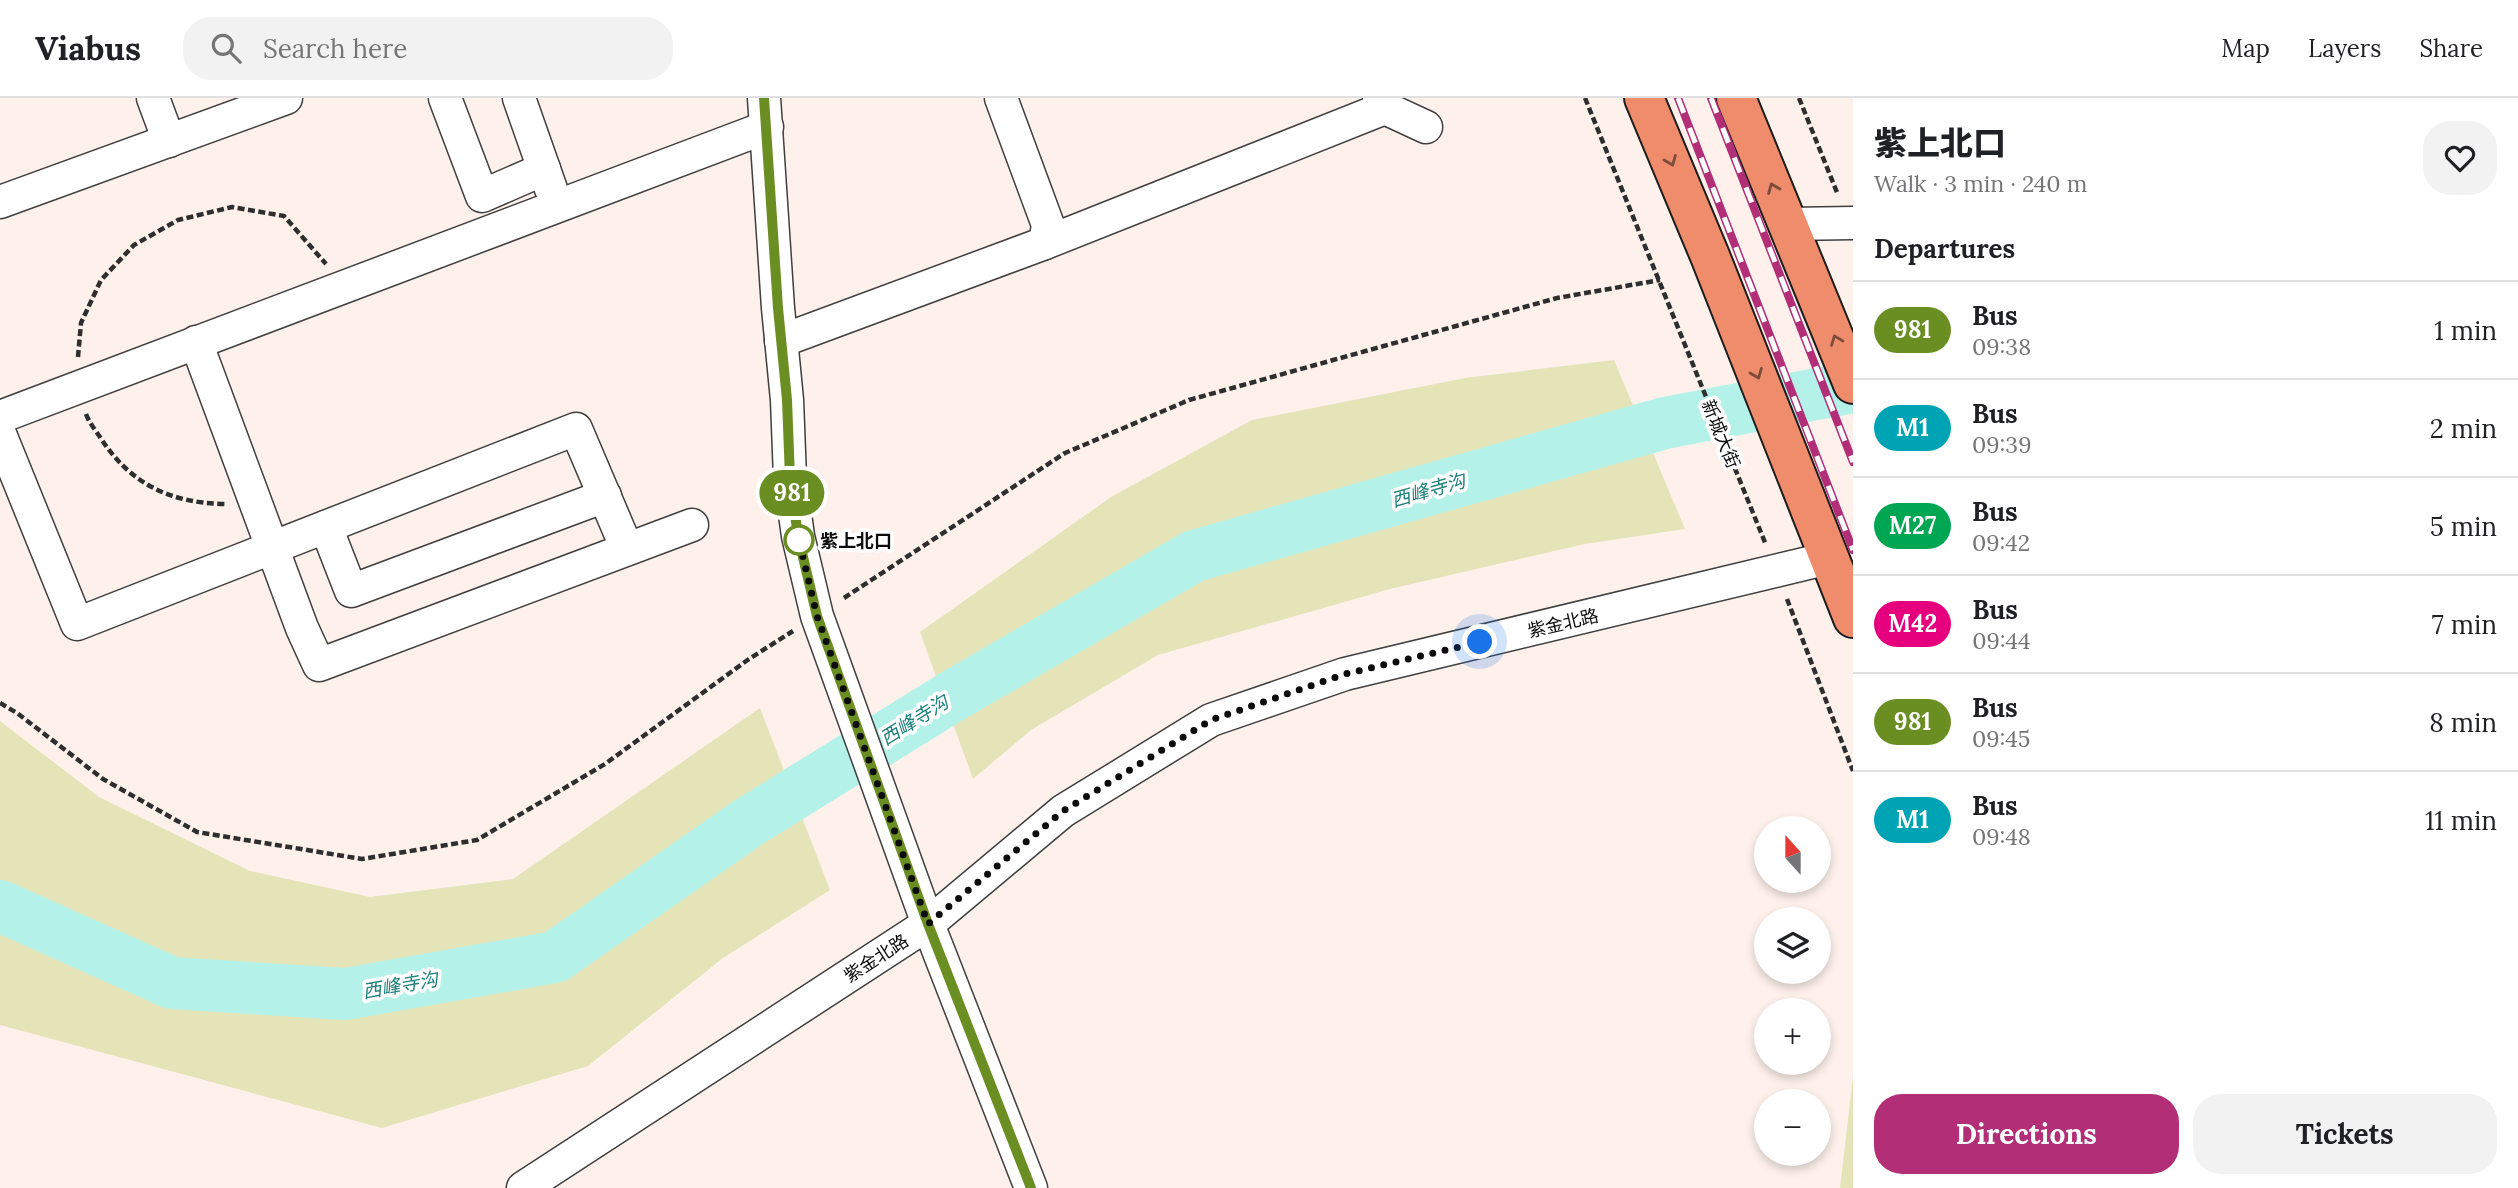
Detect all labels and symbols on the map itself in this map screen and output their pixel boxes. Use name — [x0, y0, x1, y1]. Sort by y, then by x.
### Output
one-way arrow — [1662, 154, 1676, 166]
one-way arrow — [1768, 183, 1782, 195]
one-way arrow — [1830, 335, 1844, 347]
one-way arrow — [1748, 368, 1762, 380]
street label: 新城大街 — [1697, 396, 1745, 472]
water label: 西峰寺沟 — [1388, 467, 1470, 512]
line badge: 981 — [752, 470, 832, 516]
marker: 紫上北口 — [784, 525, 814, 555]
place label: 紫上北口 — [820, 529, 892, 552]
street label: 紫金北路 — [1525, 604, 1601, 642]
your location — [1462, 624, 1497, 659]
water label: 西峰寺沟 — [875, 689, 954, 750]
north arrow — [1754, 816, 1830, 892]
street label: 紫金北路 — [840, 929, 912, 987]
water label: 西峰寺沟 — [360, 966, 441, 1003]

